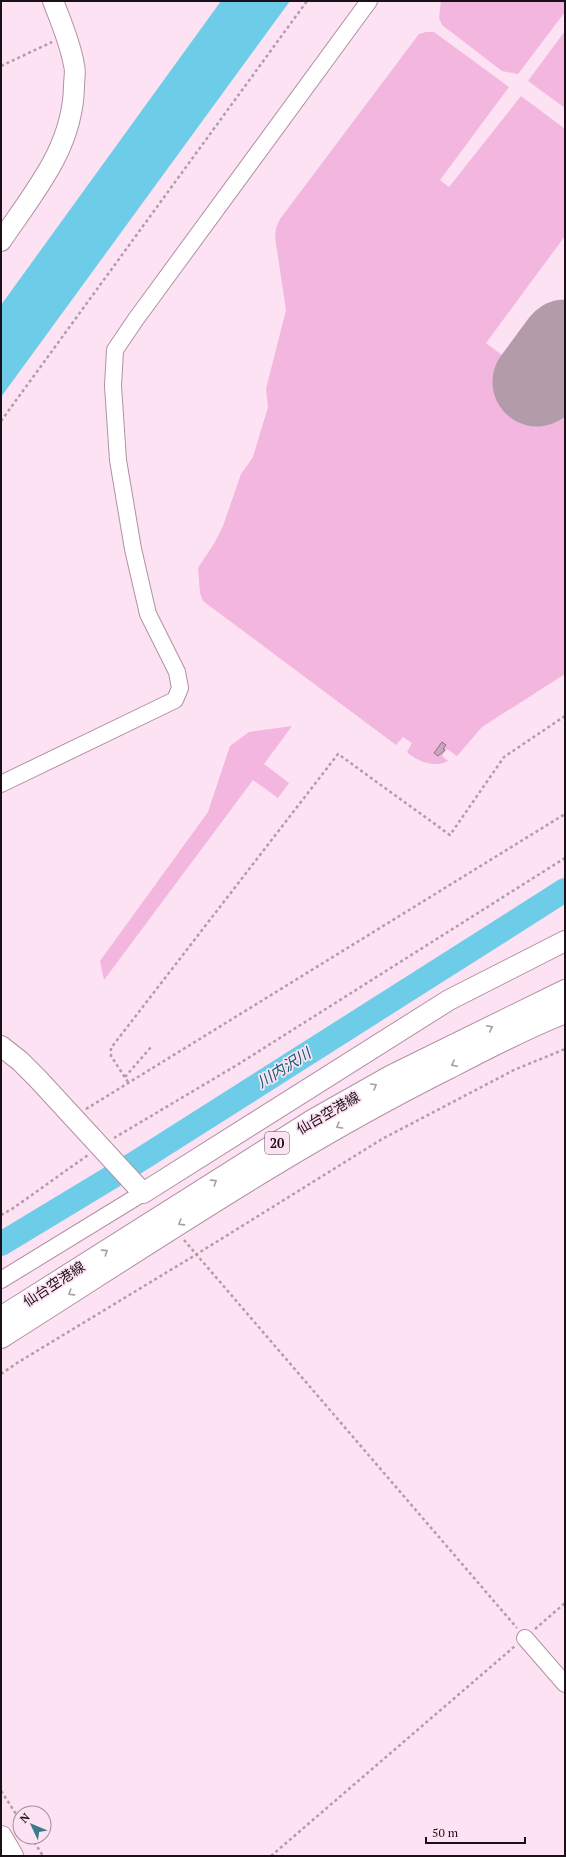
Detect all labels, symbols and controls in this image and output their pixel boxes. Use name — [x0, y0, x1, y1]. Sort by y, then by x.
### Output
one-way arrow — [486, 1025, 493, 1033]
water label: 川内沢川 — [253, 1042, 316, 1092]
one-way arrow — [451, 1060, 458, 1067]
one-way arrow — [370, 1084, 377, 1091]
street label: 仙台空港線 — [293, 1087, 363, 1138]
one-way arrow — [336, 1121, 343, 1128]
road number: 20 — [265, 1132, 289, 1154]
one-way arrow — [210, 1179, 217, 1187]
one-way arrow — [178, 1218, 185, 1226]
one-way arrow — [101, 1249, 108, 1257]
street label: 仙台空港線 — [19, 1257, 88, 1311]
one-way arrow — [68, 1288, 75, 1296]
north arrow — [12, 1805, 52, 1845]
text: N — [17, 1810, 33, 1826]
scale bar — [426, 1819, 525, 1845]
text: 50 m — [432, 1825, 459, 1840]

